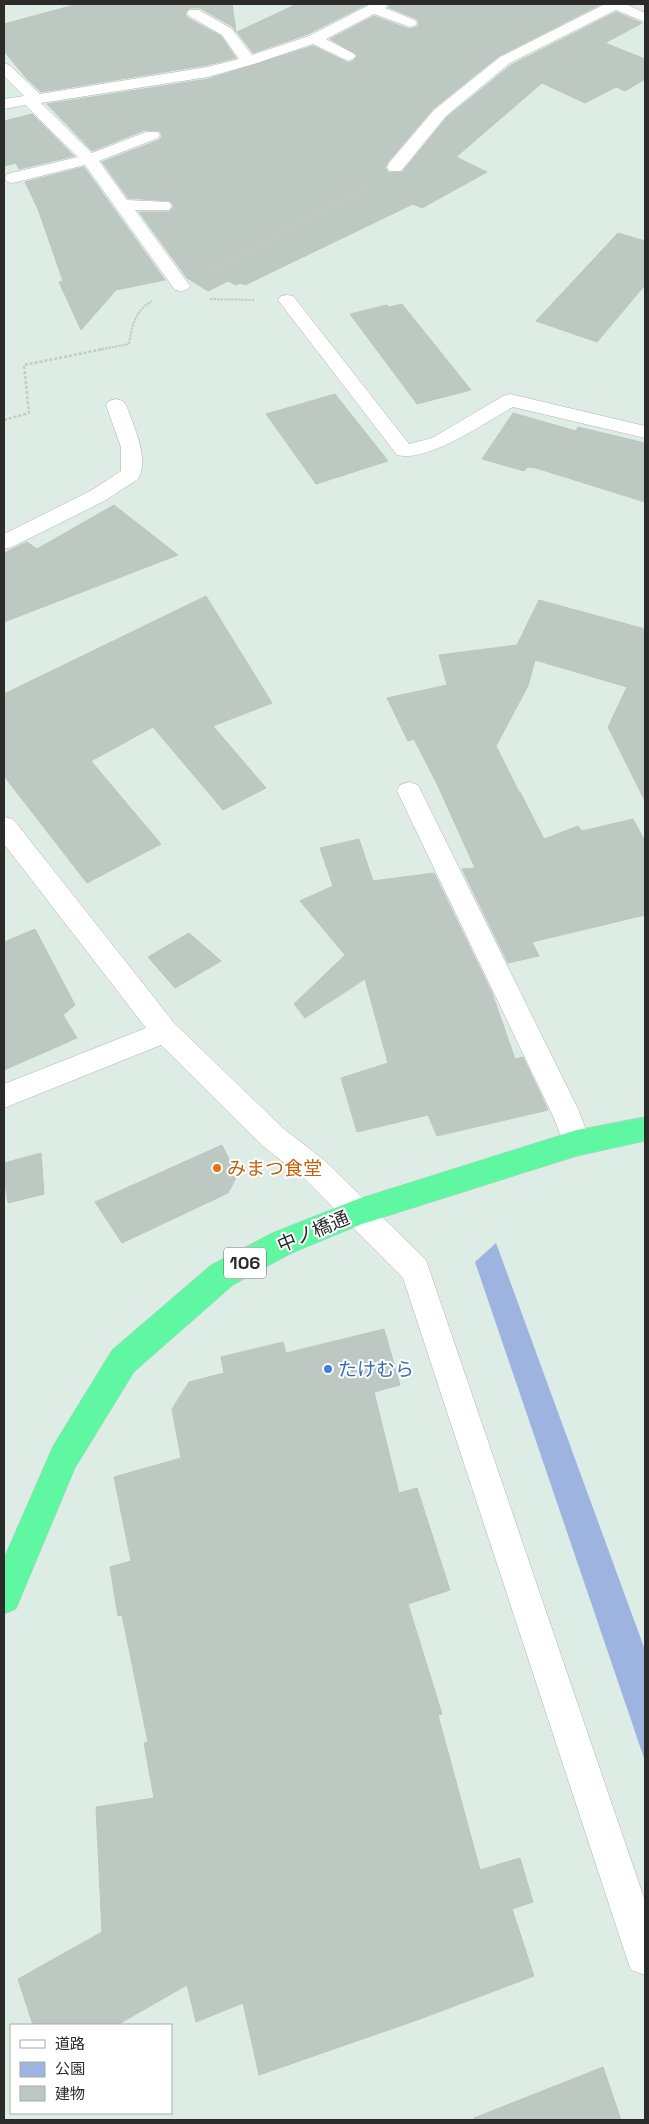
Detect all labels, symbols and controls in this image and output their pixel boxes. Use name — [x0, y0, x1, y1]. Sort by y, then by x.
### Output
place label: みまつ食堂 — [227, 1156, 322, 1181]
marker: みまつ食堂 — [211, 1162, 223, 1174]
street label: 中ノ橋通 — [273, 1205, 353, 1258]
road number: 106 — [224, 1248, 266, 1278]
place label: たけむら — [338, 1357, 414, 1382]
marker: たけむら — [322, 1363, 334, 1375]
legend — [10, 2024, 172, 2114]
text: 道路 — [55, 2034, 85, 2053]
text: 公園 — [55, 2059, 85, 2078]
text: 建物 — [55, 2084, 85, 2103]

